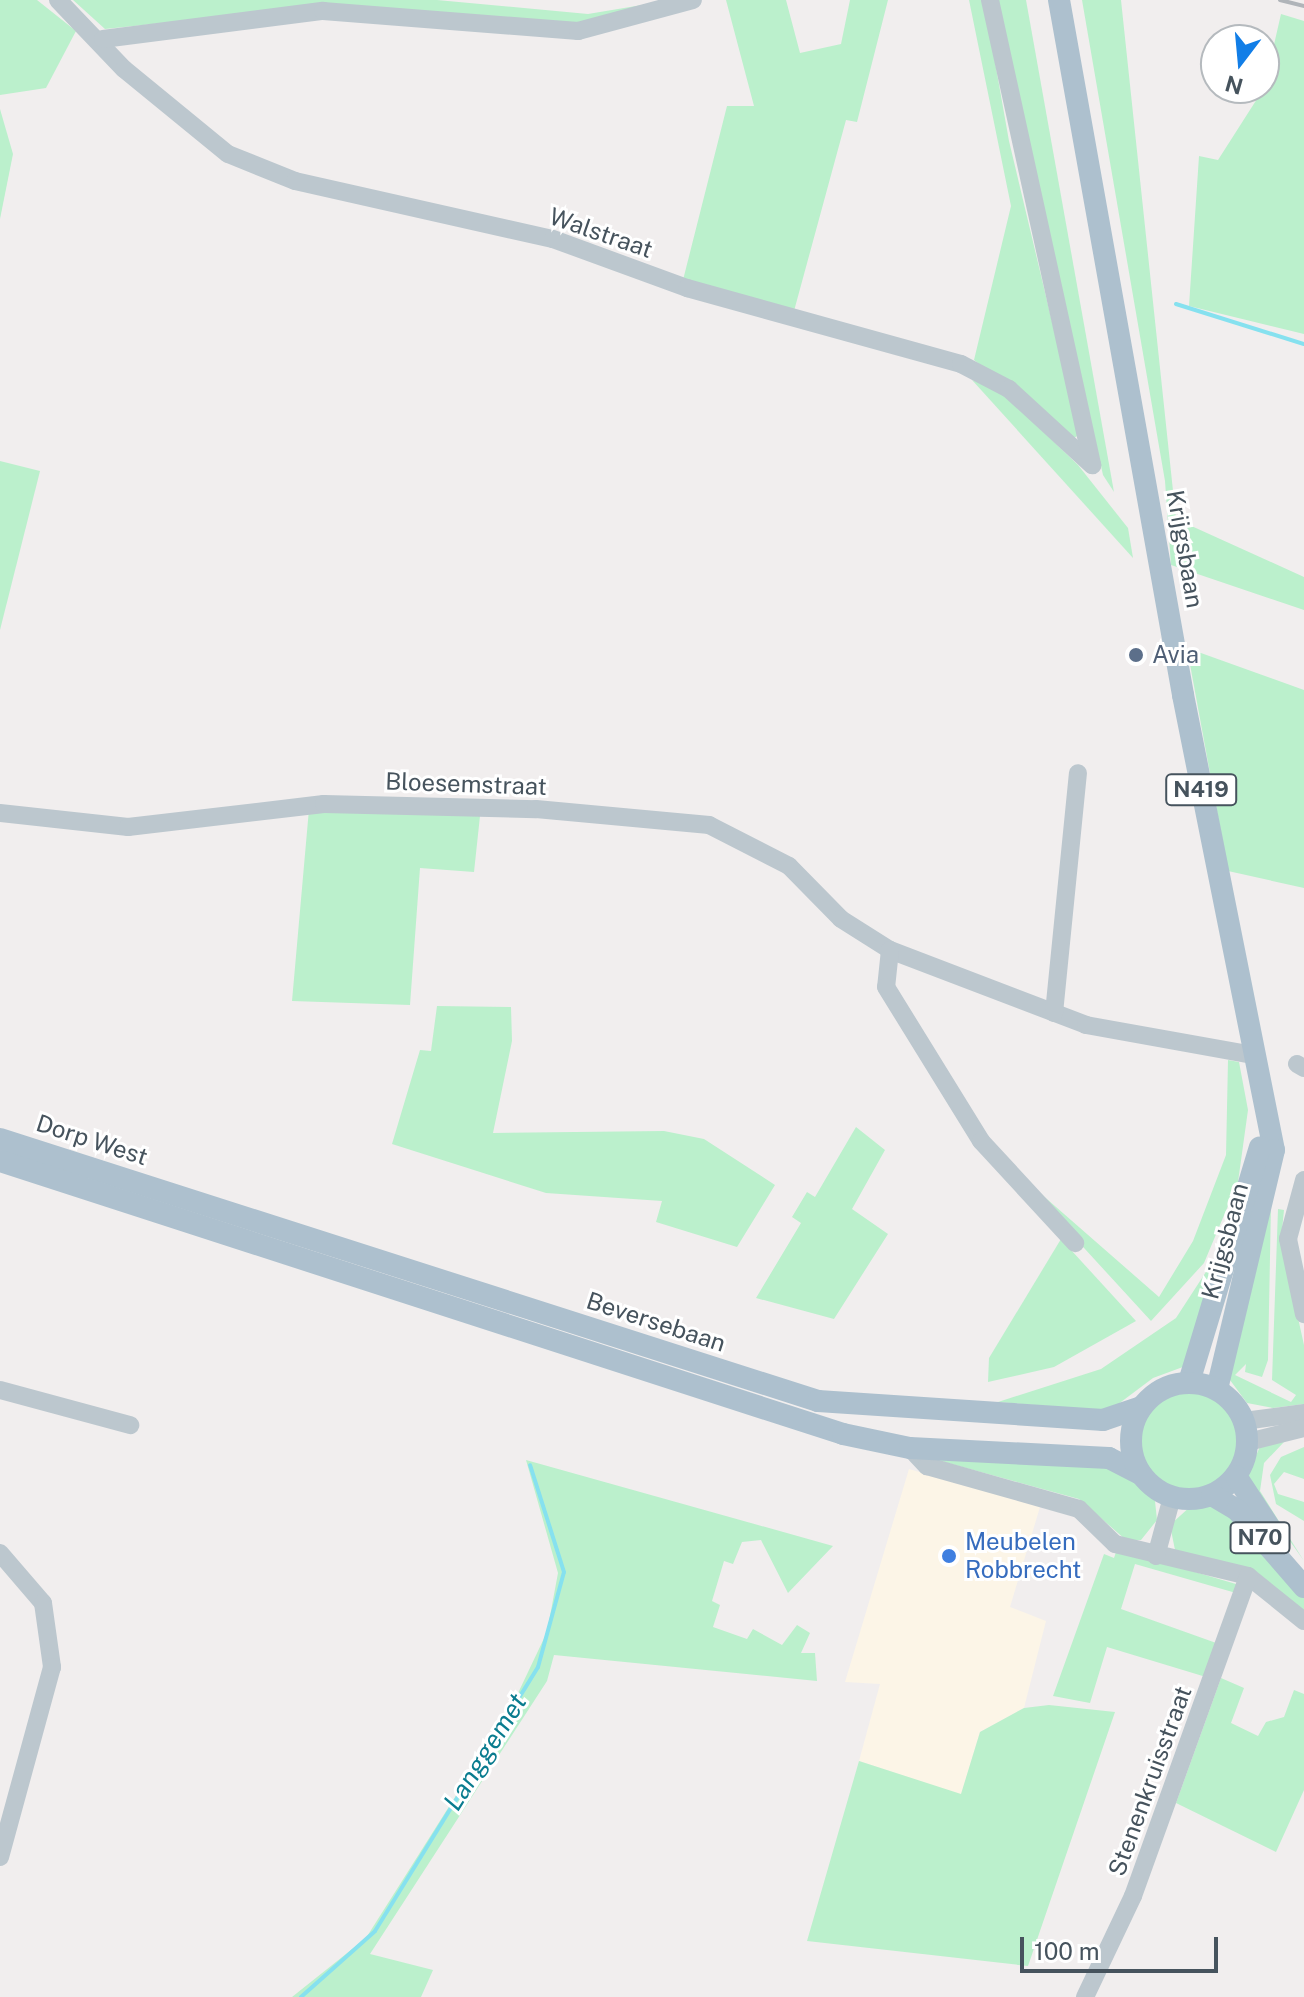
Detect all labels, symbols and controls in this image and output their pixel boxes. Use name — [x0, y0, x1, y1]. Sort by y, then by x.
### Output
north arrow — [1200, 24, 1280, 104]
text: N — [1222, 70, 1246, 100]
street label: Walstraat — [545, 202, 657, 264]
street label: Krijgsbaan — [1160, 488, 1210, 610]
place label: Avia — [1152, 641, 1199, 669]
marker: Avia — [1127, 646, 1145, 664]
street label: Bloesemstraat — [385, 767, 547, 801]
road number: N419 — [1165, 772, 1237, 808]
street label: Dorp West — [32, 1108, 152, 1172]
street label: Krijgsbaan — [1196, 1180, 1254, 1302]
street label: Beversebaan — [583, 1286, 729, 1358]
road number: N70 — [1228, 1520, 1292, 1556]
place label: Meubelen Robbrecht — [965, 1528, 1081, 1584]
marker: Meubelen Robbrecht — [940, 1547, 958, 1565]
street label: Stenenkruisstraat — [1102, 1682, 1198, 1880]
water label: Langgemet — [437, 1688, 533, 1816]
scale bar — [1024, 1921, 1222, 1971]
text: 100 m — [1034, 1937, 1100, 1965]

